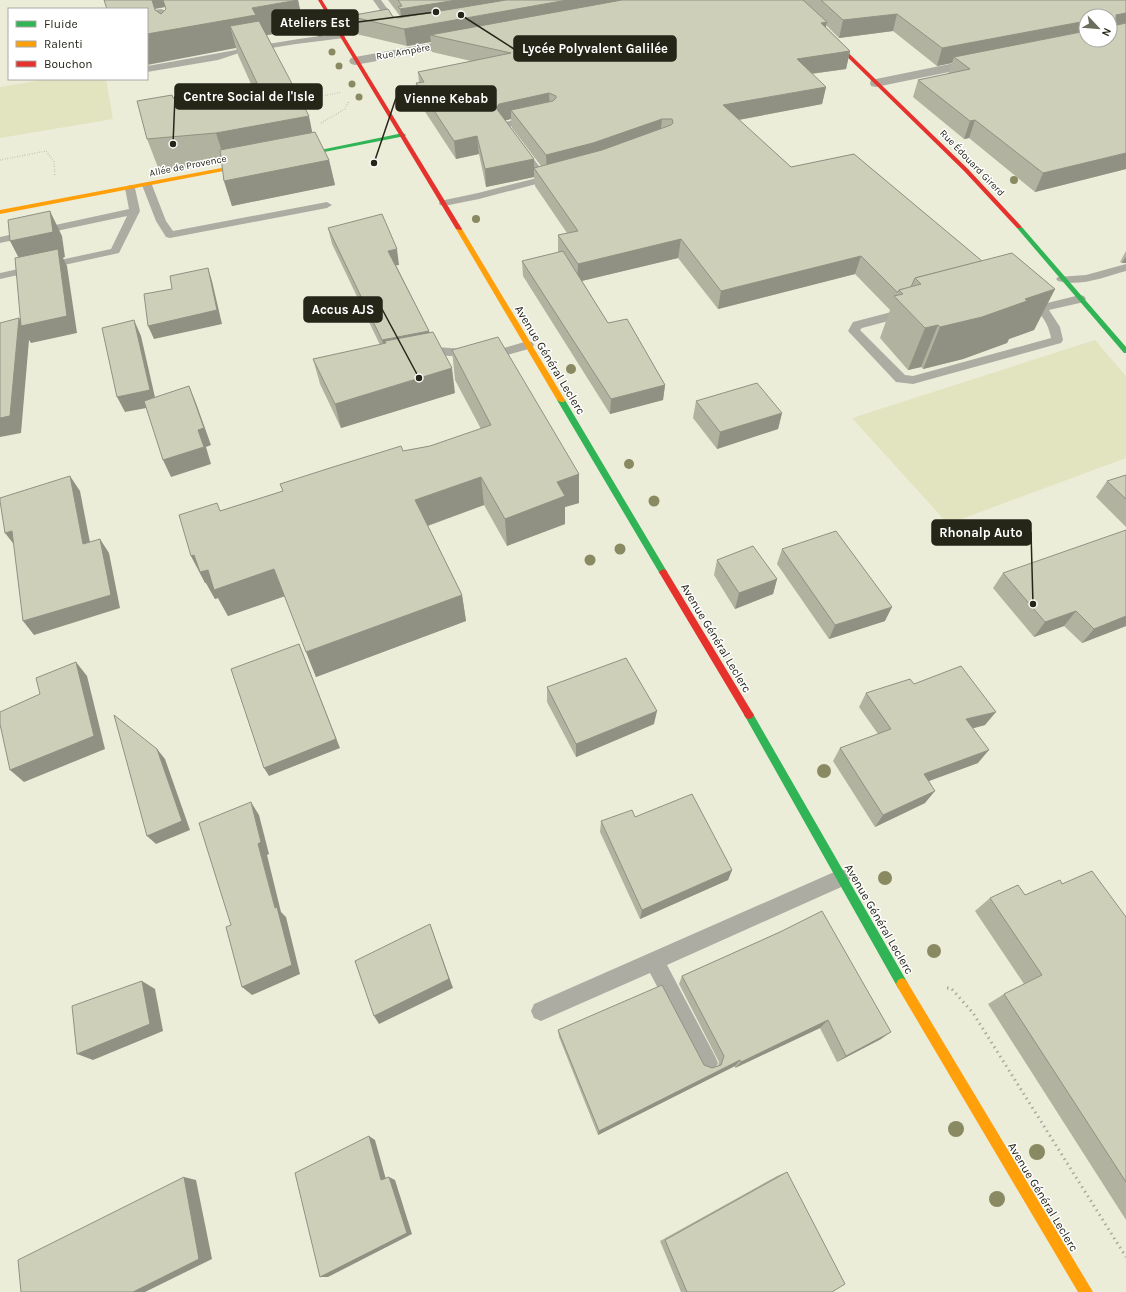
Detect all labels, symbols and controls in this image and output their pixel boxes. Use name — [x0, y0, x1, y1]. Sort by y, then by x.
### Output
legend — [8, 8, 148, 80]
north arrow — [1078, 8, 1118, 48]
callout: Ateliers Est — [272, 10, 358, 35]
text: Ateliers Est — [280, 15, 350, 30]
text: Fluide — [44, 17, 78, 31]
text: N — [1099, 26, 1114, 39]
callout: Lycée Polyvalent Galilée — [514, 36, 676, 61]
text: Ralenti — [44, 37, 83, 51]
street label: Rue Ampère — [375, 41, 431, 63]
text: Lycée Polyvalent Galilée — [522, 41, 668, 56]
text: Bouchon — [44, 57, 93, 71]
callout: Centre Social de l'Isle — [175, 84, 322, 109]
callout: Vienne Kebab — [396, 86, 496, 111]
text: Centre Social de l'Isle — [183, 89, 315, 104]
text: Vienne Kebab — [404, 91, 488, 106]
street label: Rue Édouard Girerd — [937, 127, 1007, 199]
street label: Allée de Provence — [148, 153, 228, 179]
callout: Accus AJS — [304, 297, 382, 322]
text: Accus AJS — [312, 302, 374, 317]
street label: Avenue Général Leclerc — [512, 303, 588, 417]
callout: Rhonalp Auto — [932, 520, 1031, 545]
text: Rhonalp Auto — [939, 525, 1023, 540]
street label: Avenue Général Leclerc — [678, 581, 754, 695]
street label: Avenue Général Leclerc — [842, 861, 916, 977]
street label: Avenue Général Leclerc — [1005, 1140, 1081, 1254]

